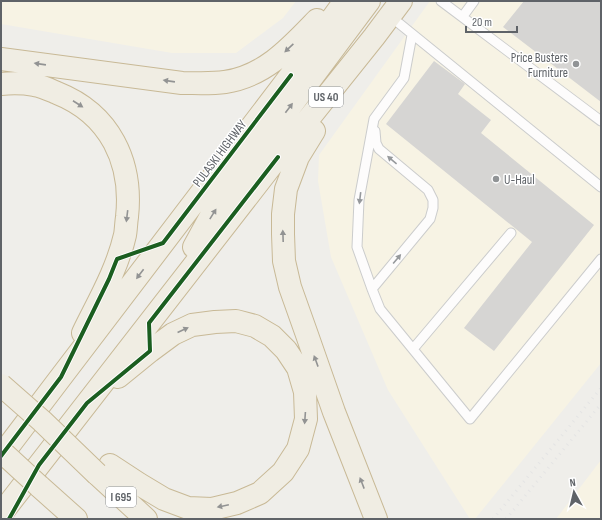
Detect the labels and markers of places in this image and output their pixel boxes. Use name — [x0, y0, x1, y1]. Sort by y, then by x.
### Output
place label: Price Busters Furniture — [511, 50, 568, 81]
marker: Price Busters Furniture — [571, 59, 581, 69]
place label: U-Haul — [504, 172, 535, 188]
marker: U-Haul — [491, 174, 501, 184]

